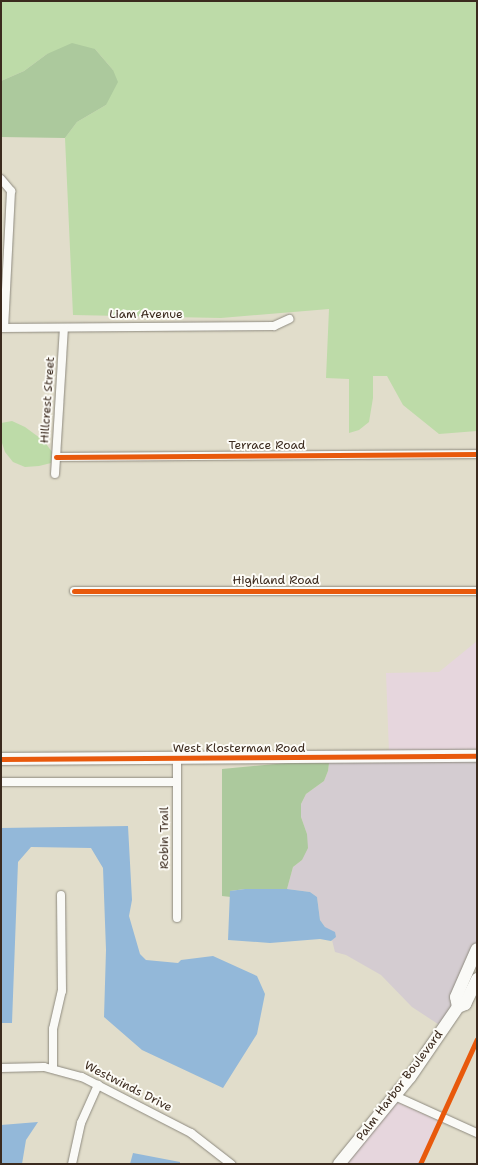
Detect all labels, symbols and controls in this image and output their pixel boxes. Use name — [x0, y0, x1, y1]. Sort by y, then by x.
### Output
street label: Liam Avenue — [109, 308, 183, 322]
street label: Hillcrest Street — [38, 356, 58, 444]
street label: Terrace Road — [229, 439, 305, 453]
street label: Highland Road — [233, 574, 319, 588]
street label: West Klosterman Road — [173, 742, 305, 756]
street label: Robin Trail — [158, 807, 172, 869]
street label: Palm Harbor Boulevard — [354, 1028, 446, 1144]
street label: Westwinds Drive — [82, 1059, 174, 1115]

